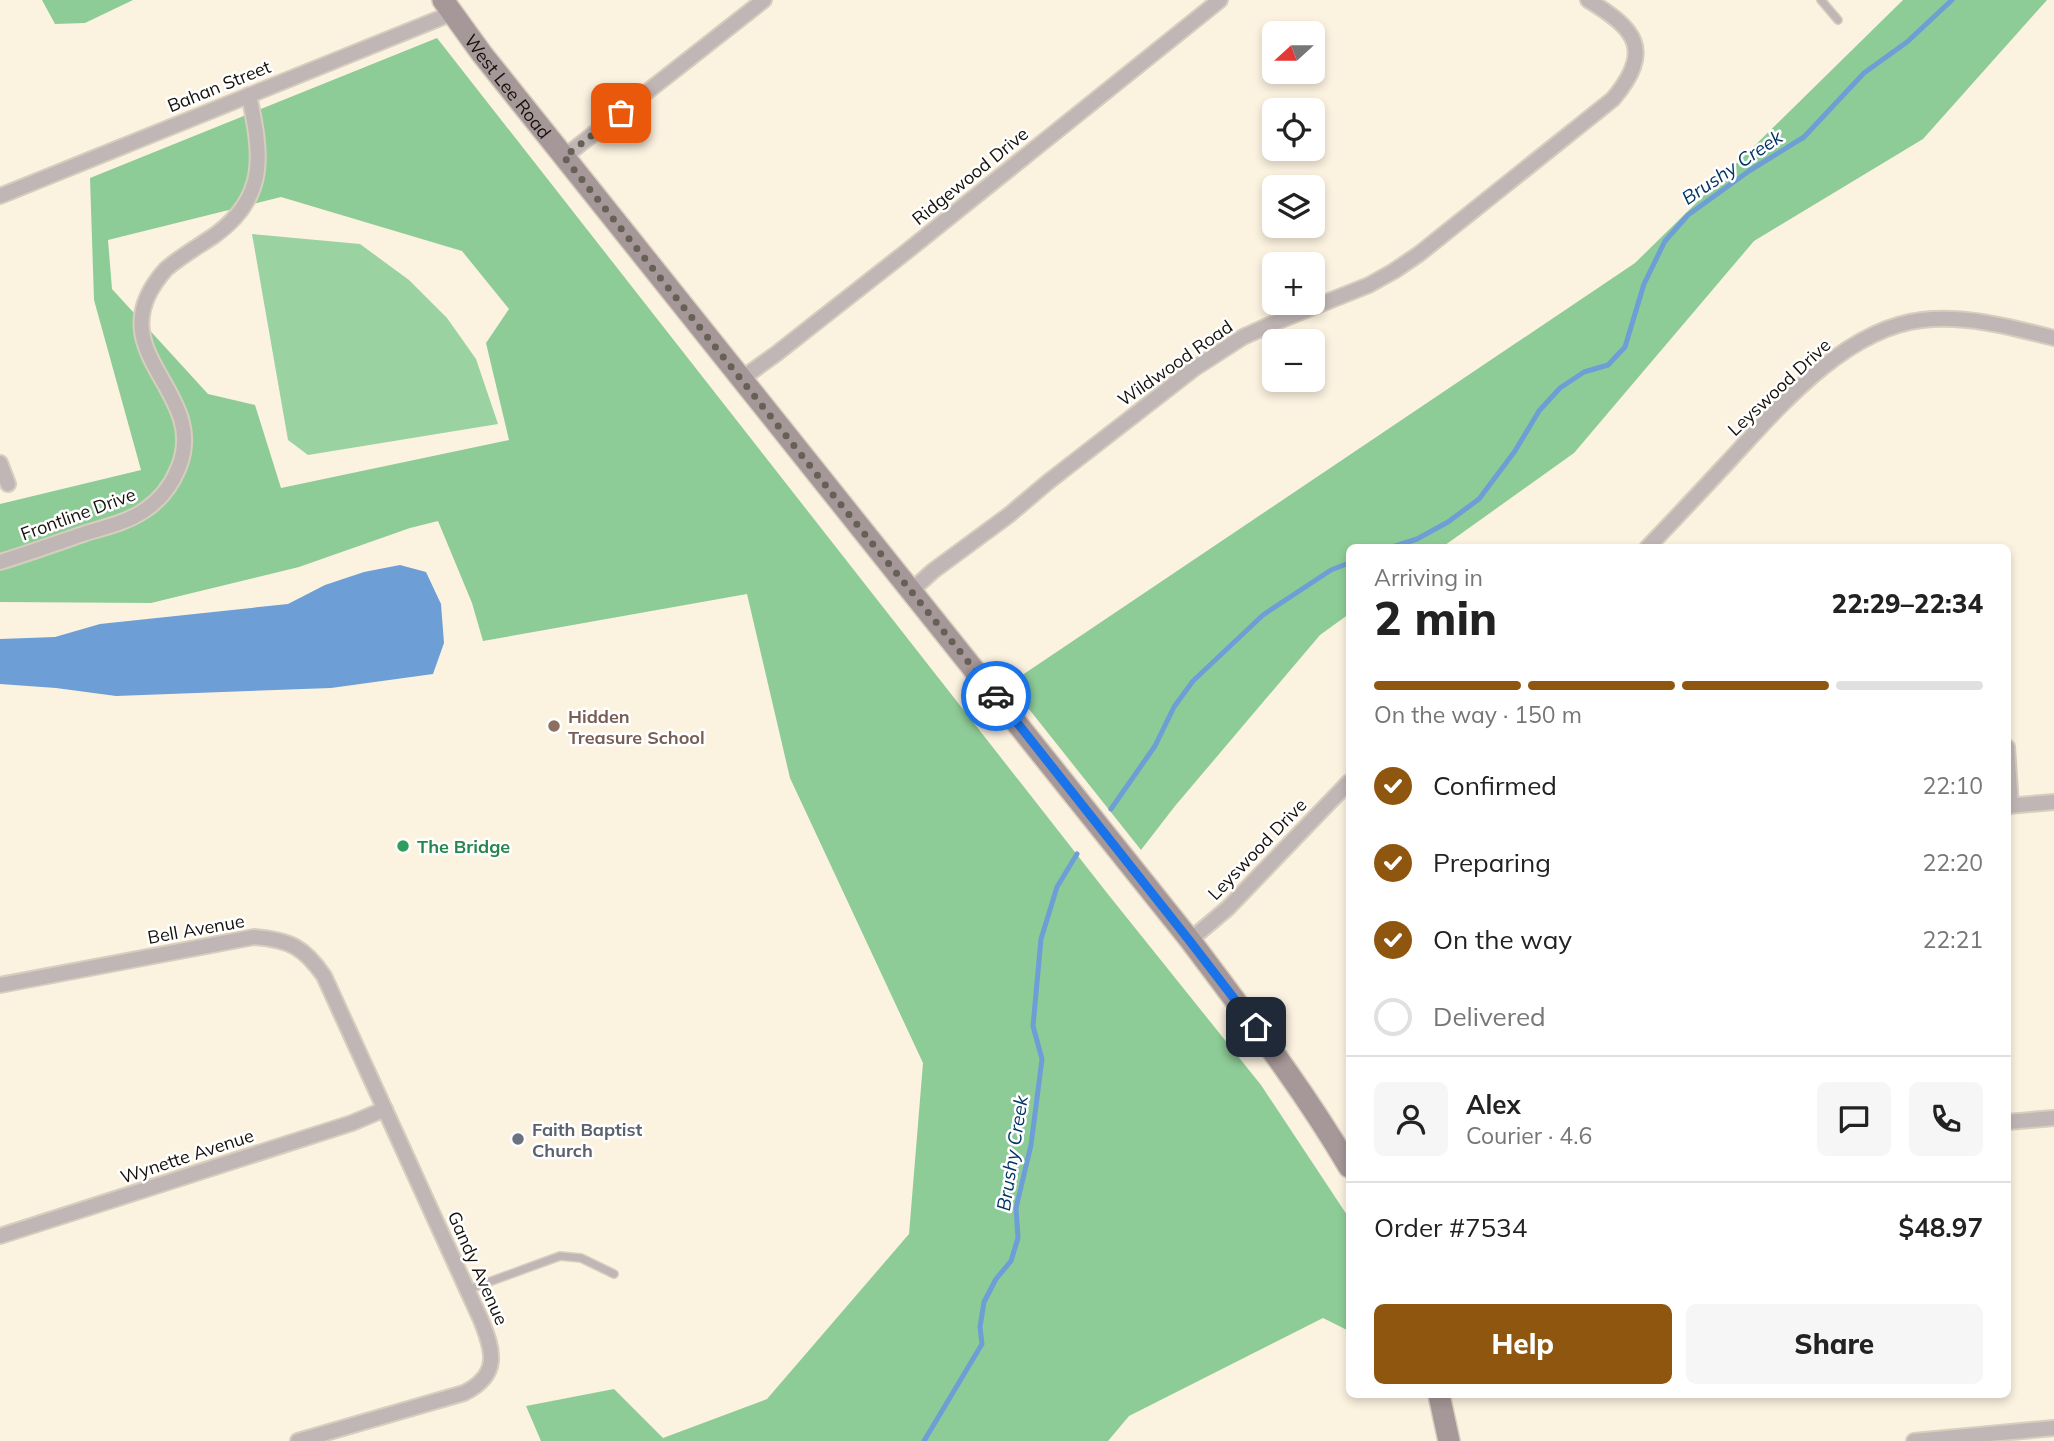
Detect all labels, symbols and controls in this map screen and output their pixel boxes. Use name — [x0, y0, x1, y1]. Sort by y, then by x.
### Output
north arrow — [1262, 21, 1325, 84]
map controls — [1262, 21, 1325, 392]
street label: West Lee Road — [460, 29, 556, 143]
street label: Bahan Street — [164, 55, 274, 117]
pin — [591, 83, 651, 143]
icon: bag — [602, 94, 640, 132]
button: locate — [1262, 98, 1325, 161]
street label: Ridgewood Drive — [907, 122, 1033, 230]
water label: Brushy Creek — [1677, 124, 1788, 210]
button: layers — [1262, 175, 1325, 238]
button: + — [1262, 252, 1325, 315]
street label: Wildwood Road — [1113, 315, 1237, 411]
button: − — [1262, 329, 1325, 392]
street label: Leyswood Drive — [1723, 333, 1835, 441]
street label: Frontline Drive — [17, 483, 139, 545]
text: Arriving in — [1374, 563, 1483, 592]
text: 22:29–22:34 — [1832, 587, 1983, 620]
text: 2 min — [1374, 589, 1497, 647]
courier — [961, 661, 1031, 731]
icon: car — [977, 677, 1015, 715]
text: On the way · 150 m — [1374, 700, 1582, 729]
place label: Hidden Treasure School — [568, 705, 705, 749]
marker: Hidden Treasure School — [546, 718, 562, 734]
icon: check — [1374, 767, 1412, 805]
text: Confirmed — [1433, 769, 1557, 802]
text: 22:10 — [1923, 771, 1983, 800]
street label: Leyswood Drive — [1203, 793, 1311, 905]
place label: The Bridge — [417, 835, 510, 858]
marker: The Bridge — [395, 838, 411, 854]
icon: check — [1374, 844, 1412, 882]
text: Preparing — [1433, 846, 1551, 879]
text: 22:20 — [1923, 848, 1983, 877]
street label: Bell Avenue — [146, 909, 246, 949]
icon: check — [1374, 921, 1412, 959]
text: On the way — [1433, 923, 1572, 956]
text: 22:21 — [1923, 925, 1983, 954]
pin — [1226, 997, 1286, 1057]
text: Delivered — [1433, 1000, 1546, 1033]
icon: home — [1237, 1008, 1275, 1046]
button: person — [1374, 1082, 1448, 1156]
button: chat — [1817, 1082, 1891, 1156]
button: phone — [1909, 1082, 1983, 1156]
text: Alex — [1466, 1088, 1521, 1121]
water label: Brushy Creek — [991, 1092, 1033, 1212]
place label: Faith Baptist Church — [532, 1118, 642, 1162]
text: Courier · 4.6 — [1466, 1121, 1592, 1150]
street label: Wynette Avenue — [117, 1124, 257, 1188]
marker: Faith Baptist Church — [510, 1131, 526, 1147]
street label: Gandy Avenue — [443, 1207, 513, 1329]
text: Order #7534 — [1374, 1211, 1527, 1244]
text: $48.97 — [1899, 1211, 1983, 1244]
button: Help — [1374, 1304, 1672, 1384]
button: Share — [1686, 1304, 1983, 1384]

